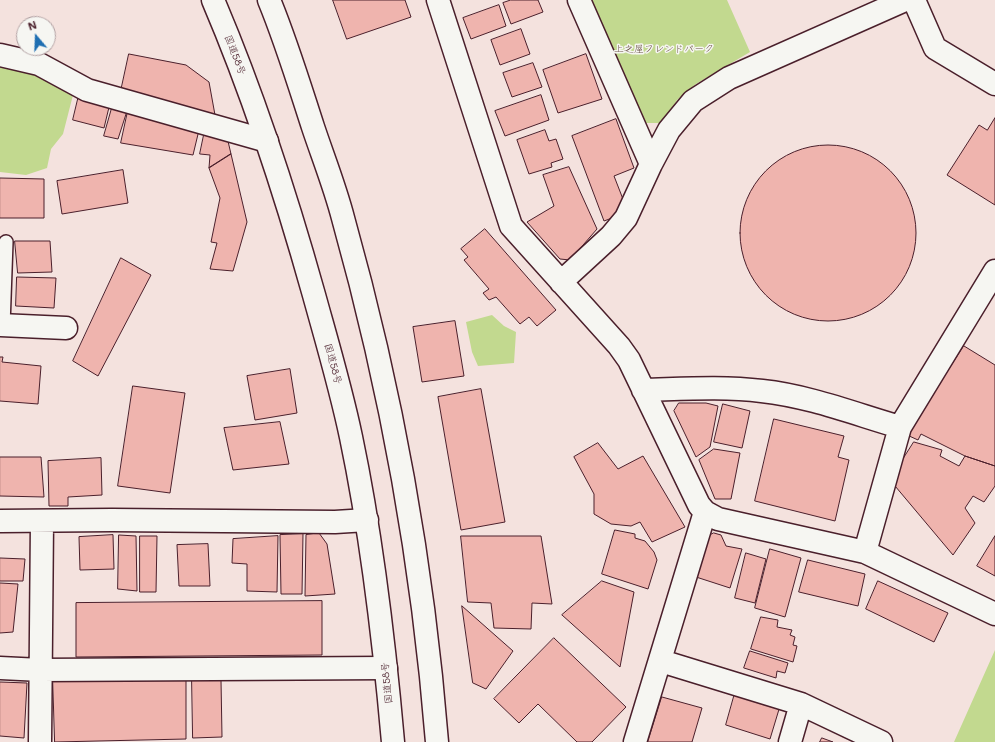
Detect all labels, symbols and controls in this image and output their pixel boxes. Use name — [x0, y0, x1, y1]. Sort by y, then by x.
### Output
north arrow — [16, 16, 56, 56]
text: N — [26, 17, 39, 34]
street label: 国道58号 — [222, 33, 248, 77]
park label: 上之屋フレンドパーク — [614, 43, 714, 55]
street label: 国道58号 — [322, 342, 344, 386]
street label: 国道58号 — [379, 662, 395, 704]

